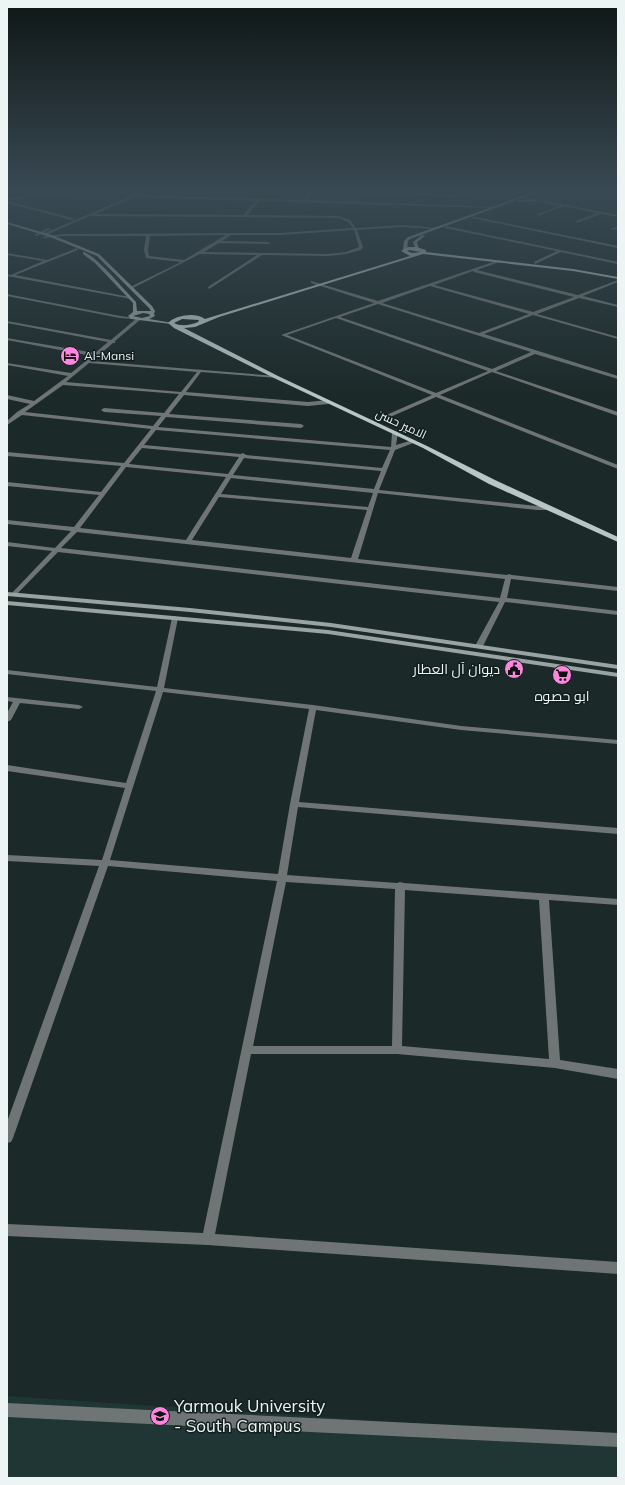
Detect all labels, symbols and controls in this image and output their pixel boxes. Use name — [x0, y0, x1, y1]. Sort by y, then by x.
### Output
hotel icon: Al-Mansi — [59, 345, 81, 367]
place label: Al-Mansi — [84, 348, 134, 363]
street label: الامير حسن — [374, 405, 429, 442]
public building icon: ديوان آل العطار — [503, 658, 525, 680]
place label: ديوان آل العطار — [412, 660, 500, 678]
supermarket icon: ابو حصوه — [551, 664, 573, 686]
place label: ابو حصوه — [534, 687, 590, 705]
place label: Yarmouk University - South Campus — [173, 1395, 325, 1436]
school or university icon: Yarmouk University - South Campus — [149, 1405, 171, 1427]

